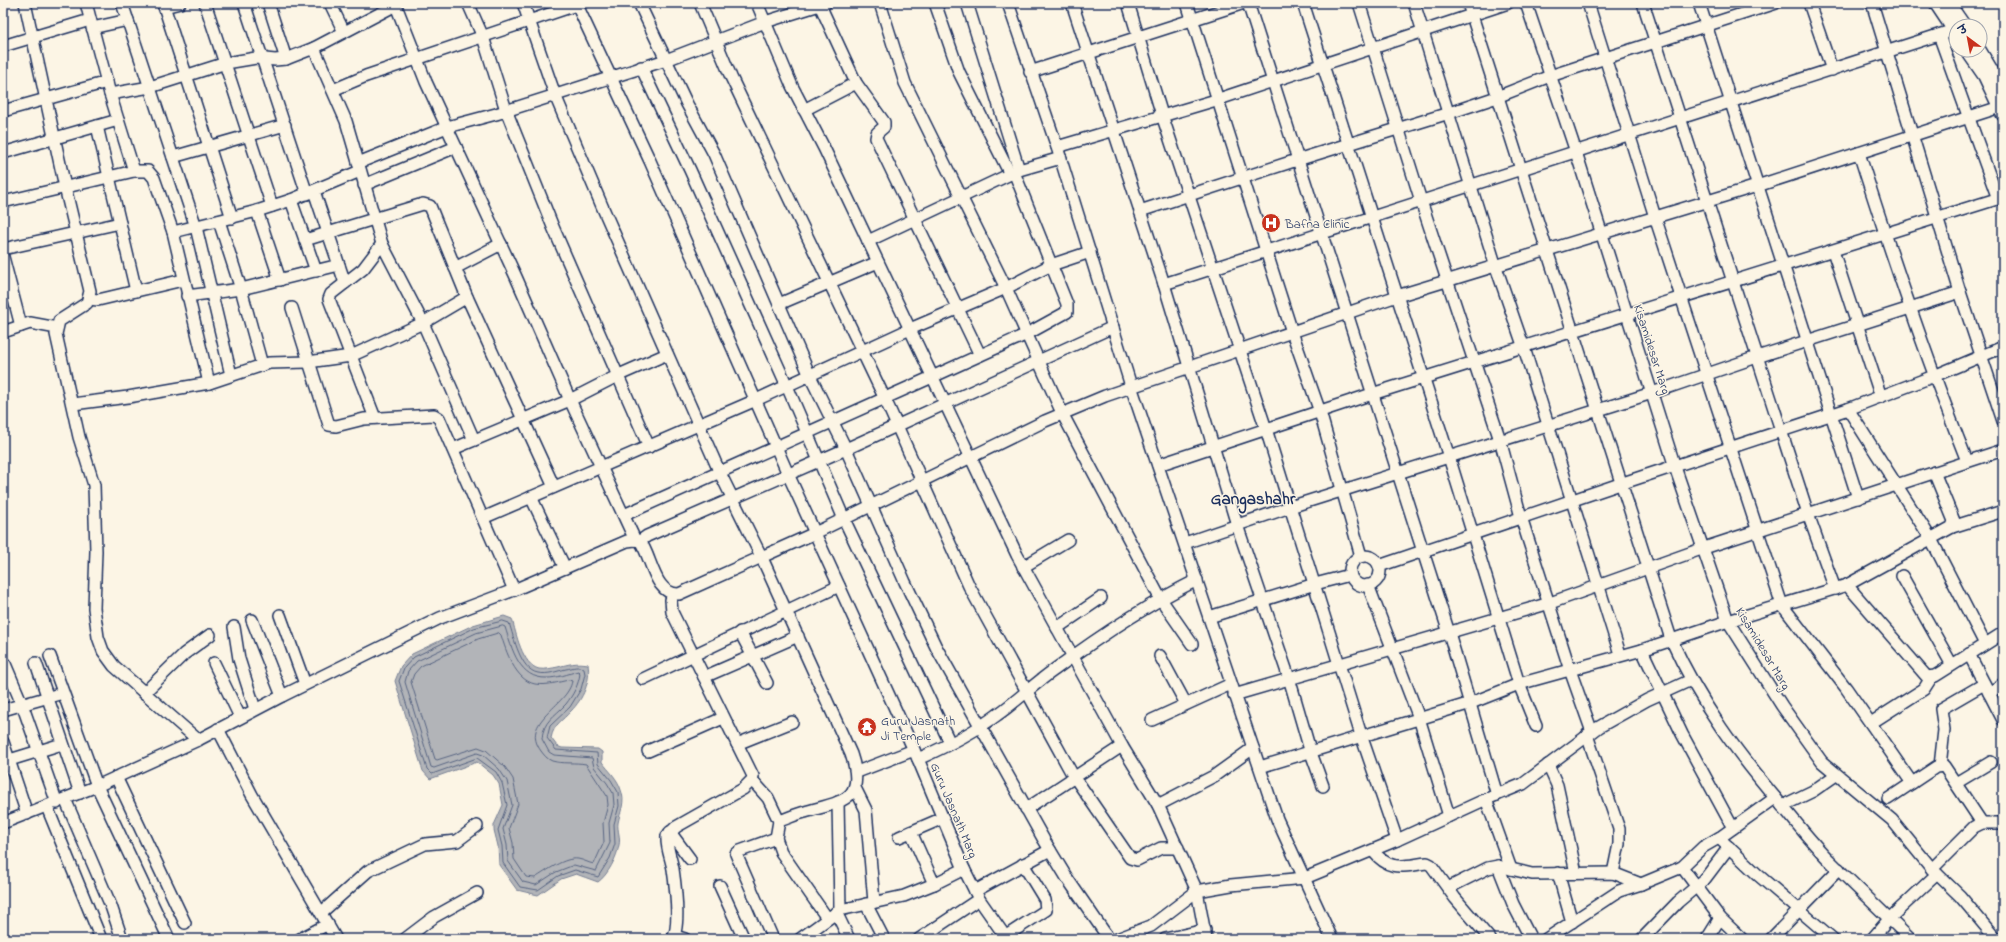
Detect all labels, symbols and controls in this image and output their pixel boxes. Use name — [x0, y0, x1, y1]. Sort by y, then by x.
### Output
north arrow — [1948, 18, 1988, 58]
text: उ — [1955, 21, 1972, 40]
hospital icon: Bafna Clinic — [1260, 212, 1282, 234]
place label: Bafna Clinic — [1284, 215, 1350, 234]
street label: Kisamidesar Marg — [1627, 302, 1675, 397]
district label: Gangashahr — [1211, 487, 1296, 514]
street label: Kisamidesar Marg — [1730, 604, 1795, 694]
place label: Guru Jasnath Ji Temple — [881, 712, 955, 746]
temple icon: Guru Jasnath Ji Temple — [856, 716, 878, 738]
street label: Guru Jasnath Marg — [924, 760, 982, 862]

